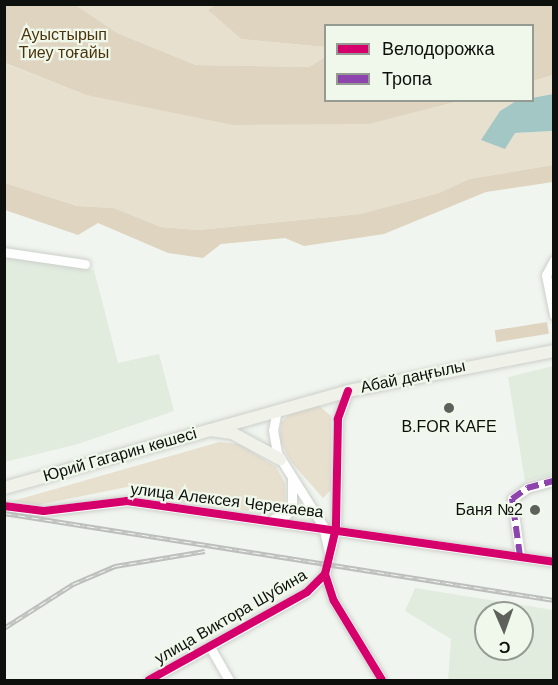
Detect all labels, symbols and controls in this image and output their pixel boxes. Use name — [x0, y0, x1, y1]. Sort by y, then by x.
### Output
legend — [324, 24, 534, 102]
park label: Ауыстырып Тиеу тоғайы — [19, 25, 109, 63]
text: Велодорожка — [382, 39, 494, 59]
text: Тропа — [382, 69, 432, 89]
street label: Абай даңғылы — [359, 356, 467, 398]
marker: B.FOR KAFE — [442, 401, 456, 415]
place label: B.FOR KAFE — [401, 417, 497, 437]
street label: Юрий Гагарин көшесі — [41, 424, 199, 486]
street label: улица Алексея Черекаева — [129, 480, 325, 522]
place label: Баня №2 — [456, 500, 523, 520]
marker: Баня №2 — [528, 503, 542, 517]
street label: улица Виктора Шубина — [152, 566, 310, 668]
north arrow — [474, 601, 534, 661]
text: С — [499, 639, 511, 656]

